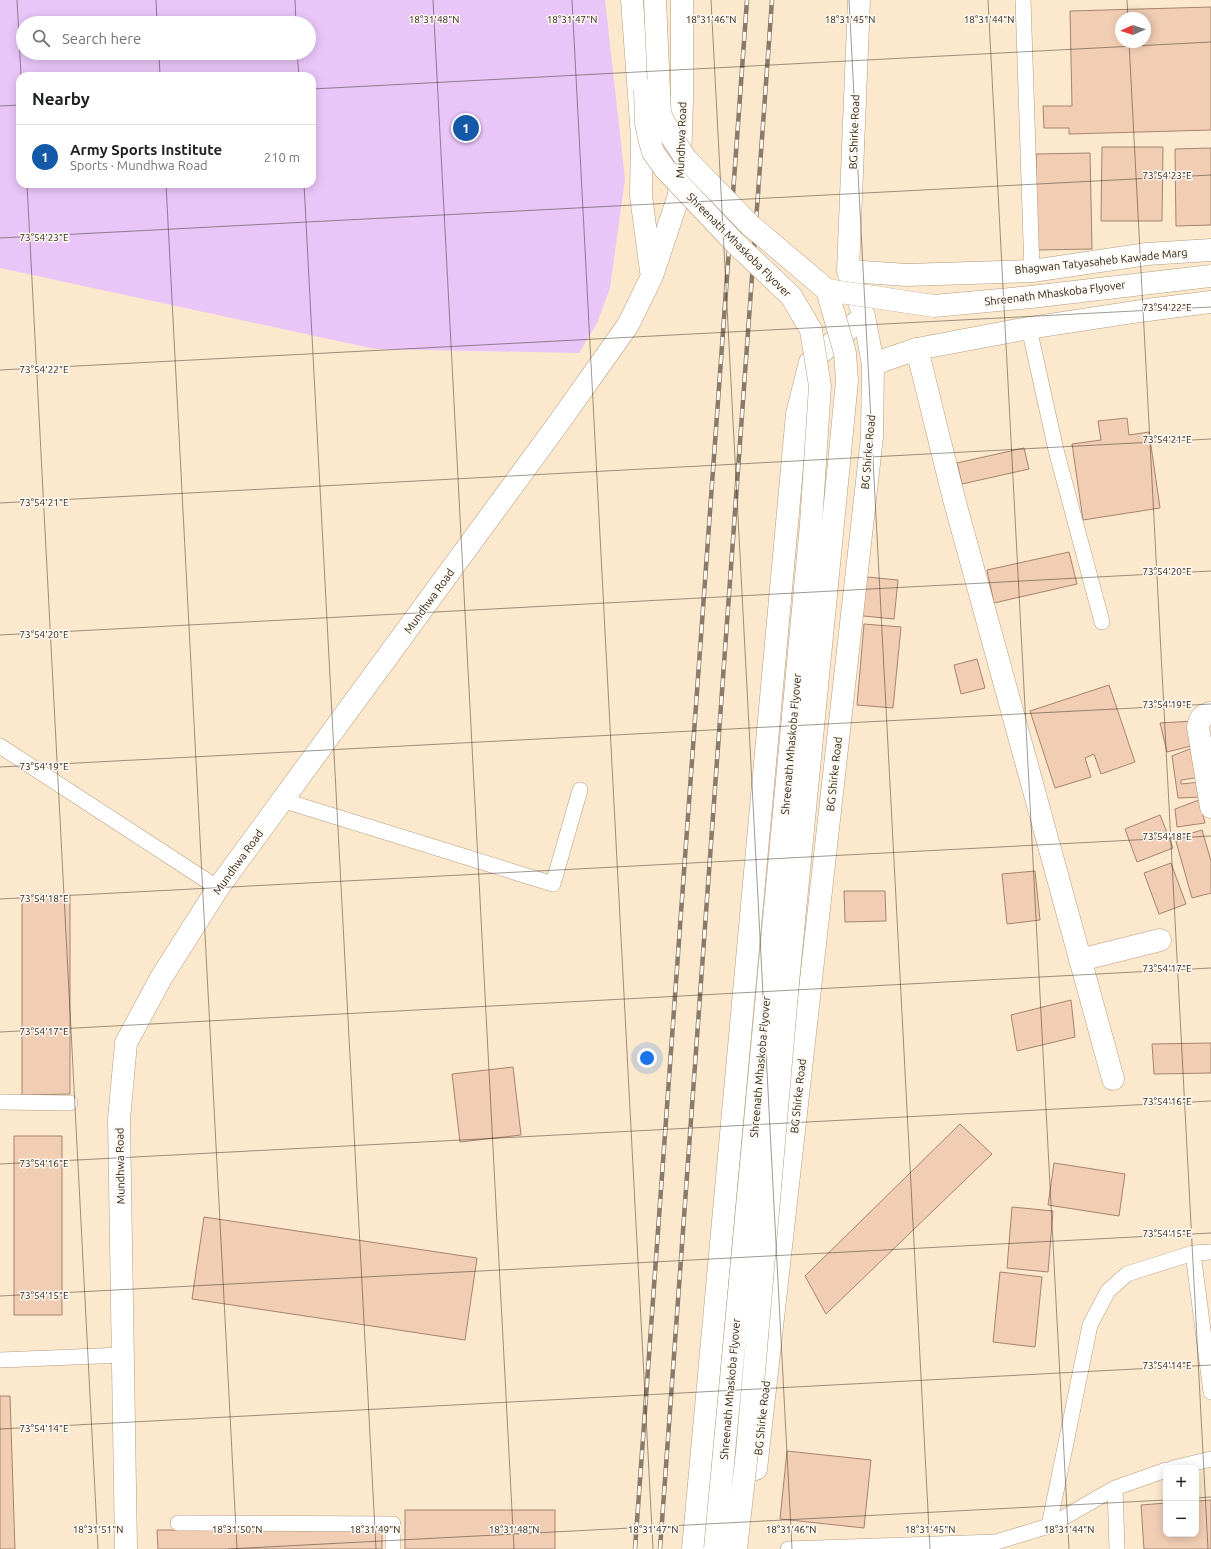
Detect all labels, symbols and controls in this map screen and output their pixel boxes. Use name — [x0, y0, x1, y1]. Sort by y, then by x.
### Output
north arrow — [1115, 12, 1151, 48]
text: 18°31'48"N — [409, 14, 459, 25]
text: 18°31'47"N — [547, 14, 597, 25]
text: 18°31'46"N — [686, 14, 736, 25]
text: 18°31'45"N — [825, 14, 875, 25]
text: 18°31'44"N — [964, 14, 1014, 25]
search box — [16, 16, 316, 60]
icon: search — [30, 27, 52, 49]
text: Search here — [62, 30, 141, 47]
text: Nearby — [32, 89, 90, 108]
street label: BG Shirke Road — [847, 94, 861, 170]
street label: Mundhwa Road — [674, 101, 688, 179]
pin: 1 — [453, 113, 479, 143]
text: Army Sports Institute — [70, 141, 222, 158]
text: 1 — [41, 150, 49, 164]
text: 210 m — [264, 150, 300, 164]
text: Sports · Mundhwa Road — [70, 158, 208, 172]
text: 73°54'23"E — [1142, 170, 1192, 181]
street label: Shreenath Mhaskoba Flyover — [685, 191, 794, 300]
text: 73°54'23"E — [19, 232, 69, 243]
street label: Bhagwan Tatyasaheb Kawade Marg — [1014, 246, 1188, 276]
street label: Shreenath Mhaskoba Flyover — [984, 278, 1127, 308]
text: 73°54'22"E — [1142, 302, 1192, 313]
text: 73°54'22"E — [19, 364, 69, 375]
street label: BG Shirke Road — [859, 414, 877, 490]
text: 73°54'21"E — [1142, 434, 1192, 445]
text: 73°54'21"E — [19, 497, 69, 508]
street label: Mundhwa Road — [402, 566, 456, 636]
text: 73°54'20"E — [1142, 566, 1192, 577]
text: 73°54'20"E — [19, 629, 69, 640]
street label: Shreenath Mhaskoba Flyover — [779, 672, 803, 815]
text: 73°54'19"E — [1142, 699, 1192, 710]
street label: BG Shirke Road — [824, 736, 844, 812]
text: 73°54'19"E — [19, 761, 69, 772]
street label: Mundhwa Road — [211, 827, 265, 897]
text: 73°54'18"E — [1142, 831, 1192, 842]
text: 73°54'18"E — [19, 893, 69, 904]
text: 73°54'17"E — [1142, 963, 1192, 974]
street label: Shreenath Mhaskoba Flyover — [748, 995, 772, 1138]
text: 73°54'17"E — [19, 1026, 69, 1037]
your location — [637, 1048, 657, 1068]
street label: BG Shirke Road — [788, 1058, 808, 1134]
text: 73°54'16"E — [1142, 1096, 1192, 1107]
street label: Mundhwa Road — [113, 1127, 127, 1205]
text: 73°54'16"E — [19, 1158, 69, 1169]
text: 73°54'15"E — [1142, 1228, 1192, 1239]
text: 73°54'15"E — [19, 1290, 69, 1301]
street label: Shreenath Mhaskoba Flyover — [718, 1317, 742, 1460]
text: 73°54'14"E — [1142, 1360, 1192, 1371]
street label: BG Shirke Road — [752, 1380, 772, 1456]
text: 73°54'14"E — [19, 1423, 69, 1434]
map controls — [1163, 1465, 1199, 1537]
button: + — [1163, 1465, 1199, 1501]
button: − — [1163, 1501, 1199, 1537]
text: 18°31'51"N — [73, 1524, 123, 1535]
text: 18°31'50"N — [212, 1524, 262, 1535]
text: 18°31'49"N — [350, 1524, 400, 1535]
text: 18°31'48"N — [489, 1524, 539, 1535]
text: 18°31'47"N — [628, 1524, 678, 1535]
text: 18°31'46"N — [766, 1524, 816, 1535]
text: 18°31'45"N — [905, 1524, 955, 1535]
text: 18°31'44"N — [1044, 1524, 1094, 1535]

